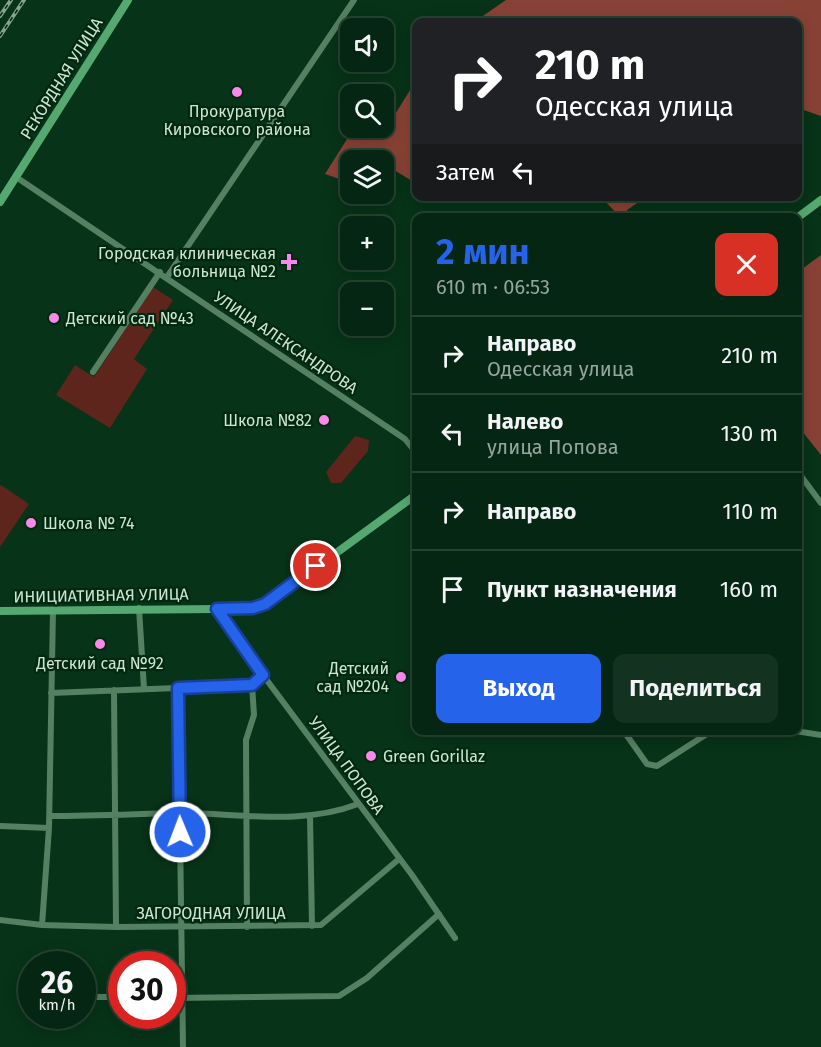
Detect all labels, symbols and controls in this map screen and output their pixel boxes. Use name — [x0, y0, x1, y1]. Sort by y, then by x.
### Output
street label: РЕКОРДНАЯ УЛИЦА — [16, 13, 107, 143]
map controls — [340, 18, 394, 336]
button: sound — [340, 18, 394, 72]
text: 210 m — [535, 40, 645, 90]
icon: right — [436, 42, 514, 120]
button: search — [340, 84, 394, 138]
marker: Прокуратура Кировского района — [230, 85, 244, 99]
text: Одесская улица — [535, 91, 734, 123]
place label: Прокуратура Кировского района — [163, 102, 311, 139]
button: layers — [340, 150, 394, 204]
icon: left — [507, 156, 540, 189]
text: Затем — [436, 159, 495, 186]
button: + — [340, 216, 394, 270]
text: 2 мин — [436, 230, 530, 274]
button: close — [715, 233, 778, 296]
place label: Городская клиническая больница №2 — [98, 244, 276, 281]
marker: Городская клиническая больница №2 — [280, 253, 298, 271]
text: 610 m · 06:53 — [436, 275, 550, 299]
button: − — [340, 282, 394, 336]
street label: УЛИЦА АЛЕКСАНДРОВА — [210, 287, 362, 398]
place label: Детский сад №43 — [65, 309, 194, 328]
marker: Детский сад №43 — [47, 311, 61, 325]
text: Направо — [487, 330, 576, 357]
icon: right — [436, 339, 469, 372]
text: 210 m — [721, 342, 778, 369]
text: Одесская улица — [487, 357, 634, 381]
text: Налево — [487, 408, 563, 435]
place label: Школа №82 — [223, 411, 312, 430]
marker: Школа №82 — [317, 413, 331, 427]
icon: left — [436, 417, 469, 450]
text: 130 m — [721, 420, 778, 447]
text: улица Попова — [487, 435, 619, 459]
icon: right — [436, 495, 469, 528]
text: Направо — [487, 498, 576, 525]
text: 110 m — [722, 498, 778, 525]
place label: Школа № 74 — [43, 514, 135, 533]
marker: Школа № 74 — [24, 516, 38, 530]
pin — [290, 540, 341, 591]
icon: arrive — [299, 549, 332, 582]
icon: arrive — [436, 573, 469, 606]
text: Пункт назначения — [487, 576, 677, 603]
text: 160 m — [720, 576, 778, 603]
street label: ИНИЦИАТИВНАЯ УЛИЦА — [13, 584, 190, 607]
marker: Детский сад №92 — [93, 637, 107, 651]
place label: Детский сад №92 — [35, 654, 164, 673]
button: Выход — [436, 654, 601, 723]
button: Поделиться — [613, 654, 778, 723]
place label: Детский сад №204 — [316, 659, 389, 696]
marker: Детский сад №204 — [394, 670, 408, 684]
street label: УЛИЦА ПОПОВА — [305, 713, 389, 819]
place label: Green Gorillaz — [383, 747, 485, 766]
marker: Green Gorillaz — [364, 749, 378, 763]
position arrow — [148, 800, 212, 864]
street label: ЗАГОРОДНАЯ УЛИЦА — [136, 904, 286, 923]
speed limit sign: 30 — [108, 951, 186, 1029]
text: 26 — [41, 965, 73, 1001]
text: km/h — [38, 996, 76, 1014]

